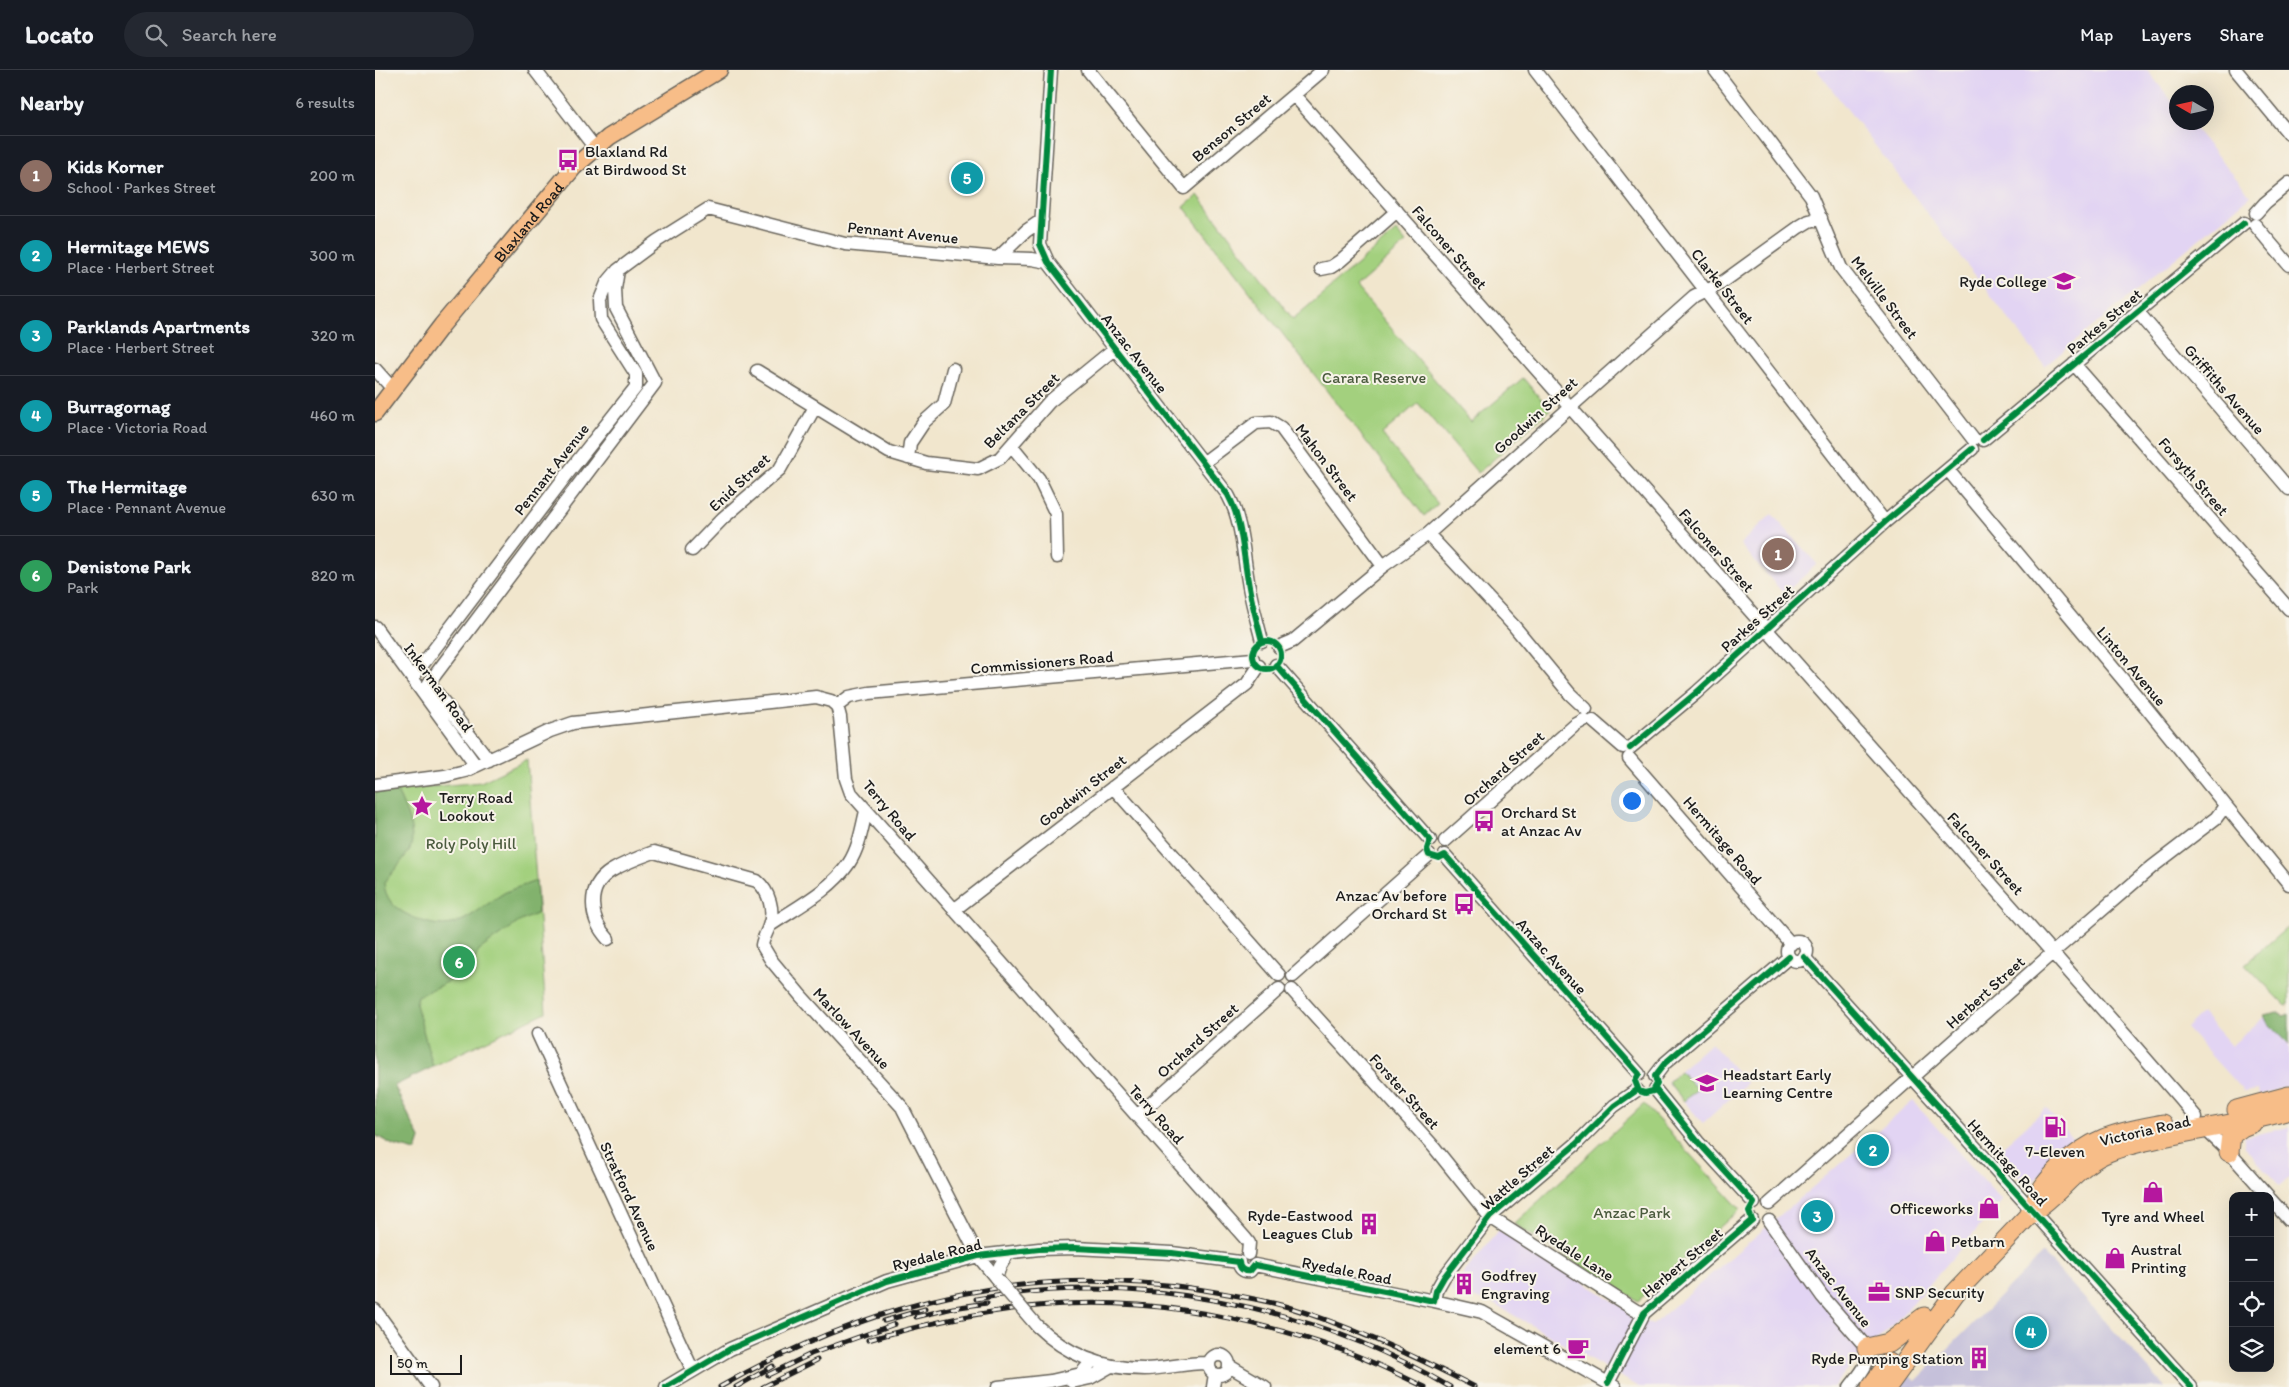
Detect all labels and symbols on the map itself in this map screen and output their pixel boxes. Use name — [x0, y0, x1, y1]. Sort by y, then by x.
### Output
north arrow — [2169, 85, 2214, 130]
street label: Benson Street — [1188, 89, 1275, 166]
place label: Blaxland Rd at Birdwood St — [585, 142, 686, 179]
bus stop icon: Blaxland Rd at Birdwood St — [555, 147, 581, 173]
pin: 5 — [951, 159, 983, 197]
street label: Blaxland Road — [489, 178, 568, 266]
street label: Falconer Street — [1408, 201, 1491, 293]
street label: Pennant Avenue — [847, 217, 959, 248]
street label: Clarke Street — [1687, 245, 1758, 328]
street label: Melville Street — [1847, 252, 1922, 343]
school or university icon: Ryde College — [2051, 268, 2077, 294]
place label: Ryde College — [1959, 272, 2047, 291]
street label: Parkes Street — [2063, 284, 2146, 358]
street label: Anzac Avenue — [1097, 310, 1172, 397]
street label: Griffiths Avenue — [2180, 340, 2269, 439]
street label: Beltana Street — [979, 368, 1063, 452]
park label: Carara Reserve — [1322, 368, 1426, 387]
street label: Goodwin Street — [1490, 373, 1581, 458]
street label: Pennant Avenue — [510, 420, 593, 519]
street label: Mahon Street — [1291, 420, 1362, 505]
street label: Forsyth Street — [2155, 433, 2233, 519]
street label: Enid Street — [705, 449, 774, 515]
street label: Falconer Street — [1675, 504, 1758, 596]
pin: 1 — [1762, 535, 1794, 573]
street label: Parkes Street — [1717, 580, 1798, 656]
street label: Linton Avenue — [2093, 623, 2170, 710]
street label: Inkerman Road — [400, 639, 477, 736]
street label: Commissioners Road — [970, 647, 1115, 678]
street label: Orchard Street — [1459, 727, 1548, 810]
street label: Goodwin Street — [1035, 750, 1130, 831]
street label: Terry Road — [859, 776, 921, 845]
place label: Terry Road Lookout — [439, 788, 513, 825]
your location — [1619, 788, 1645, 814]
street label: Hermitage Road — [1679, 792, 1766, 889]
place icon: Terry Road Lookout — [409, 793, 435, 819]
place label: Orchard St at Anzac Av — [1501, 803, 1582, 840]
bus stop icon: Orchard St at Anzac Av — [1471, 808, 1497, 834]
street label: Falconer Street — [1943, 808, 2028, 899]
park label: Roly Poly Hill — [426, 834, 517, 853]
place label: Anzac Av before Orchard St — [1336, 886, 1447, 923]
bus stop icon: Anzac Av before Orchard St — [1451, 891, 1477, 917]
street label: Anzac Avenue — [1512, 914, 1591, 998]
pin: 6 — [443, 943, 475, 981]
street label: Herbert Street — [1942, 952, 2029, 1033]
street label: Marlow Avenue — [809, 984, 894, 1073]
street label: Orchard Street — [1153, 999, 1242, 1082]
street label: Forster Street — [1366, 1049, 1444, 1133]
place label: Headstart Early Learning Centre — [1723, 1065, 1833, 1102]
school or university icon: Headstart Early Learning Centre — [1694, 1070, 1720, 1096]
street label: Terry Road — [1125, 1081, 1188, 1148]
street label: Victoria Road — [2098, 1111, 2192, 1150]
fuel station icon: 7-Eleven — [2042, 1114, 2068, 1140]
street label: Hermitage Road — [1964, 1115, 2052, 1210]
pin: 2 — [1857, 1131, 1889, 1169]
street label: Stratford Avenue — [596, 1139, 663, 1254]
street label: Wattle Street — [1477, 1140, 1558, 1214]
place label: 7-Eleven — [2025, 1142, 2085, 1161]
shop icon: Tyre and Wheel — [2140, 1179, 2166, 1205]
shop icon: Officeworks — [1976, 1195, 2002, 1221]
pin: 3 — [1801, 1197, 1833, 1235]
place label: Officeworks — [1890, 1199, 1973, 1218]
park label: Anzac Park — [1593, 1203, 1671, 1222]
place label: Ryde-Eastwood Leagues Club — [1248, 1206, 1353, 1243]
place label: Tyre and Wheel — [2101, 1207, 2205, 1226]
building icon: Ryde-Eastwood Leagues Club — [1356, 1211, 1382, 1237]
street label: Ryedale Lane — [1532, 1220, 1618, 1285]
street label: Herbert Street — [1638, 1223, 1727, 1302]
shop icon: Petbarn — [1922, 1228, 1948, 1254]
place label: Petbarn — [1951, 1232, 2005, 1251]
street label: Ryedale Road — [890, 1234, 984, 1275]
place label: Austral Printing — [2131, 1240, 2187, 1277]
street label: Anzac Avenue — [1801, 1244, 1876, 1331]
shop icon: Austral Printing — [2102, 1245, 2128, 1271]
street label: Ryedale Road — [1300, 1252, 1394, 1289]
place label: Godfrey Engraving — [1481, 1266, 1551, 1303]
building icon: Godfrey Engraving — [1451, 1271, 1477, 1297]
office icon: SNP Security — [1866, 1279, 1892, 1305]
place label: SNP Security — [1895, 1283, 1985, 1302]
pin: 4 — [2015, 1313, 2047, 1351]
cafe icon: element 6 — [1565, 1335, 1591, 1361]
place label: element 6 — [1493, 1339, 1561, 1358]
building icon: Ryde Pumping Station — [1966, 1345, 1992, 1371]
place label: Ryde Pumping Station — [1811, 1349, 1963, 1368]
scale bar — [390, 1352, 463, 1375]

